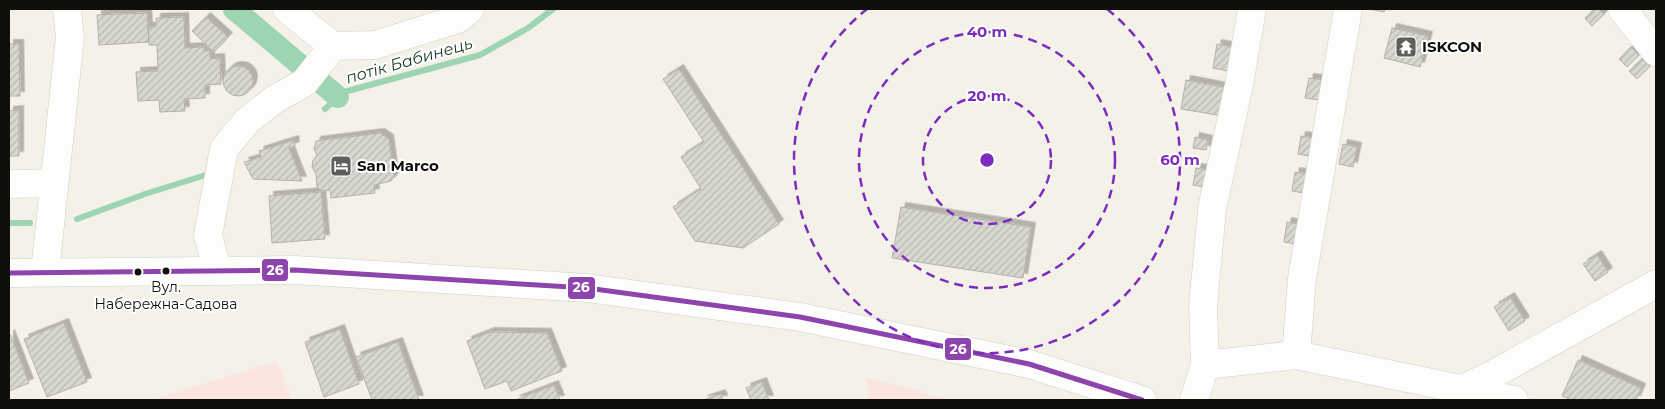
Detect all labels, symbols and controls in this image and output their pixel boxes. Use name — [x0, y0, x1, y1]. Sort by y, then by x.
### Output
text: 40 m — [967, 22, 1007, 41]
water label: потік Бабинець — [343, 33, 475, 88]
temple icon: ISKCON — [1394, 35, 1418, 59]
place label: ISKCON — [1422, 37, 1482, 56]
text: 20 m — [967, 86, 1007, 105]
text: 60 m — [1160, 150, 1200, 169]
centre of rings — [978, 151, 996, 169]
hotel icon: San Marco — [329, 154, 353, 178]
place label: San Marco — [357, 156, 439, 175]
line badge: 26 — [261, 258, 289, 282]
text: 26 — [266, 261, 284, 279]
marker: Вул. Набережна-Садова — [161, 266, 171, 276]
unlabelled marker — [133, 267, 143, 277]
line badge: 26 — [567, 276, 596, 300]
place label: Вул. Набережна-Садова — [95, 278, 237, 313]
text: 26 — [572, 278, 590, 296]
line badge: 26 — [944, 337, 972, 361]
text: 26 — [949, 340, 967, 358]

